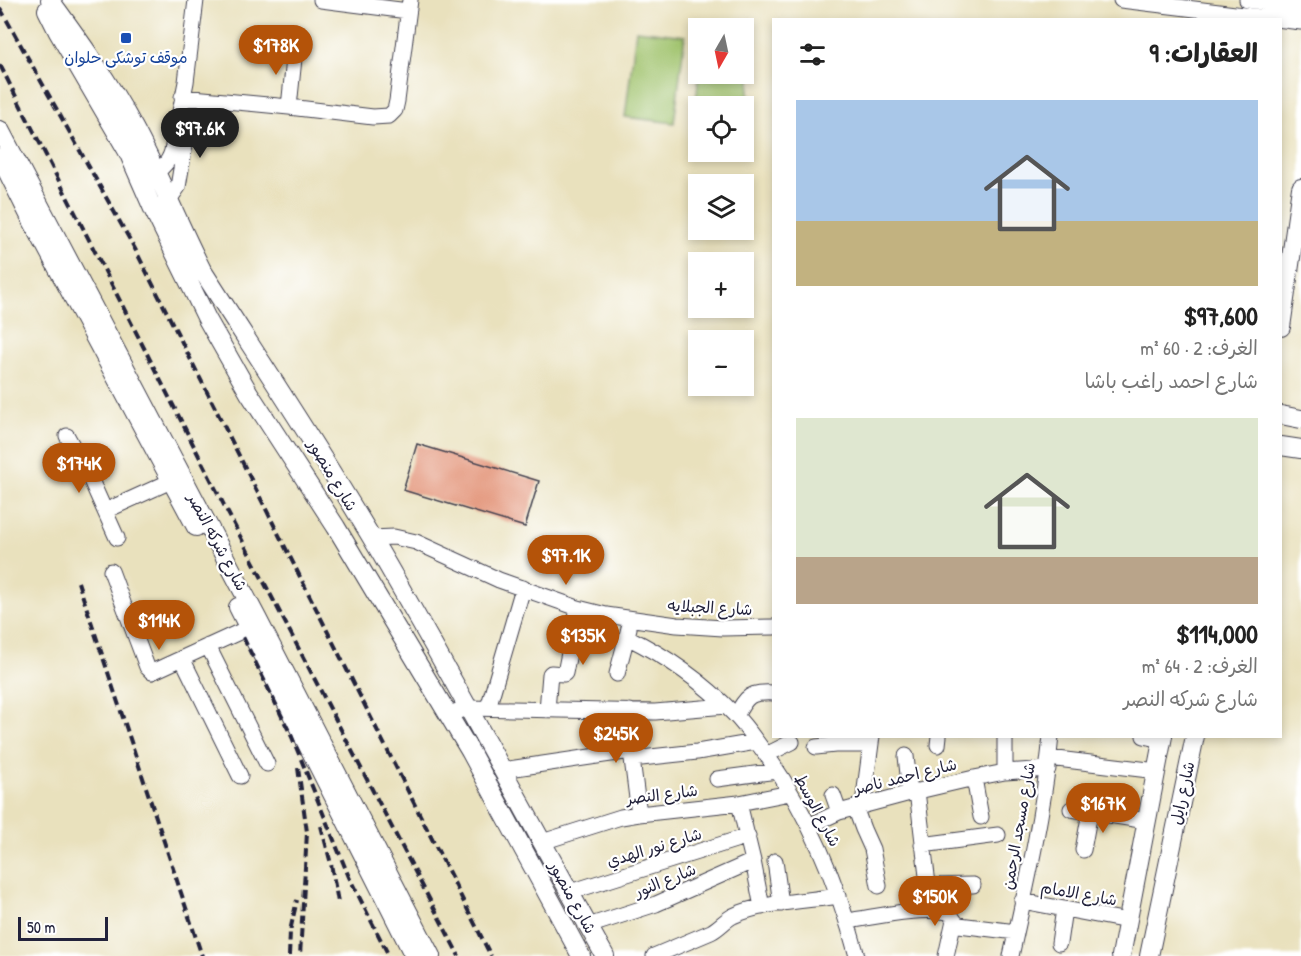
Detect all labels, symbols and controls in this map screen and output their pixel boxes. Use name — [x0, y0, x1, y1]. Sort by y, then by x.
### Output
north arrow — [688, 18, 754, 84]
map controls — [688, 18, 754, 396]
pin: $178K — [234, 25, 318, 76]
marker: موقف توشكى حلوان — [119, 31, 133, 45]
text: $178K — [253, 31, 299, 58]
text: العقارات: 9 — [1149, 35, 1258, 70]
icon: filters — [796, 38, 829, 71]
place label: موقف توشكى حلوان — [64, 46, 188, 68]
button: locate — [688, 96, 754, 162]
pin: $97.6K — [151, 108, 249, 159]
text: $97.6K — [175, 114, 225, 141]
icon: home — [973, 139, 1081, 247]
button: layers — [688, 174, 754, 240]
button: + — [688, 252, 754, 318]
text: $97,600 — [1183, 298, 1258, 333]
button: − — [688, 330, 754, 396]
text: الغرف: 2 · 60 m² — [1140, 334, 1258, 361]
text: شارع احمد راغب باشا — [1085, 367, 1258, 394]
street label: شارع منصور — [301, 433, 363, 515]
pin: $174K — [37, 443, 121, 494]
text: $174K — [56, 449, 102, 476]
icon: home — [973, 457, 1081, 565]
street label: شارع شركه النصر — [181, 488, 253, 595]
pin: $97.1K — [517, 535, 615, 586]
text: $97.1K — [541, 541, 591, 568]
street label: شارع الجبلايه — [667, 594, 753, 621]
pin: $114K — [117, 600, 201, 651]
text: $114K — [138, 606, 180, 633]
pin: $135K — [541, 615, 625, 666]
text: $114,000 — [1176, 616, 1258, 651]
text: $135K — [560, 621, 606, 648]
text: الغرف: 2 · 64 m² — [1142, 652, 1258, 679]
text: شارع شركه النصر — [1124, 685, 1258, 712]
pin: $245K — [574, 713, 658, 764]
text: $245K — [593, 719, 639, 746]
street label: شارع احمد ناصر — [849, 753, 959, 801]
street label: شارع رايل — [1165, 759, 1200, 827]
street label: شارع مسجد الرحمن — [996, 761, 1041, 891]
street label: شارع الوسط — [789, 770, 846, 851]
street label: شارع النصر — [623, 779, 699, 811]
pin: $167K — [1061, 783, 1145, 834]
text: $167K — [1080, 789, 1126, 816]
street label: شارع نور الهدي — [604, 822, 705, 873]
street label: شارع منصور — [542, 855, 602, 938]
street label: شارع النور — [629, 858, 699, 904]
street label: شارع الامام — [1039, 875, 1119, 912]
pin: $150K — [893, 876, 977, 927]
text: $150K — [912, 882, 958, 909]
scale bar — [18, 914, 108, 942]
text: 50 m — [27, 916, 56, 938]

